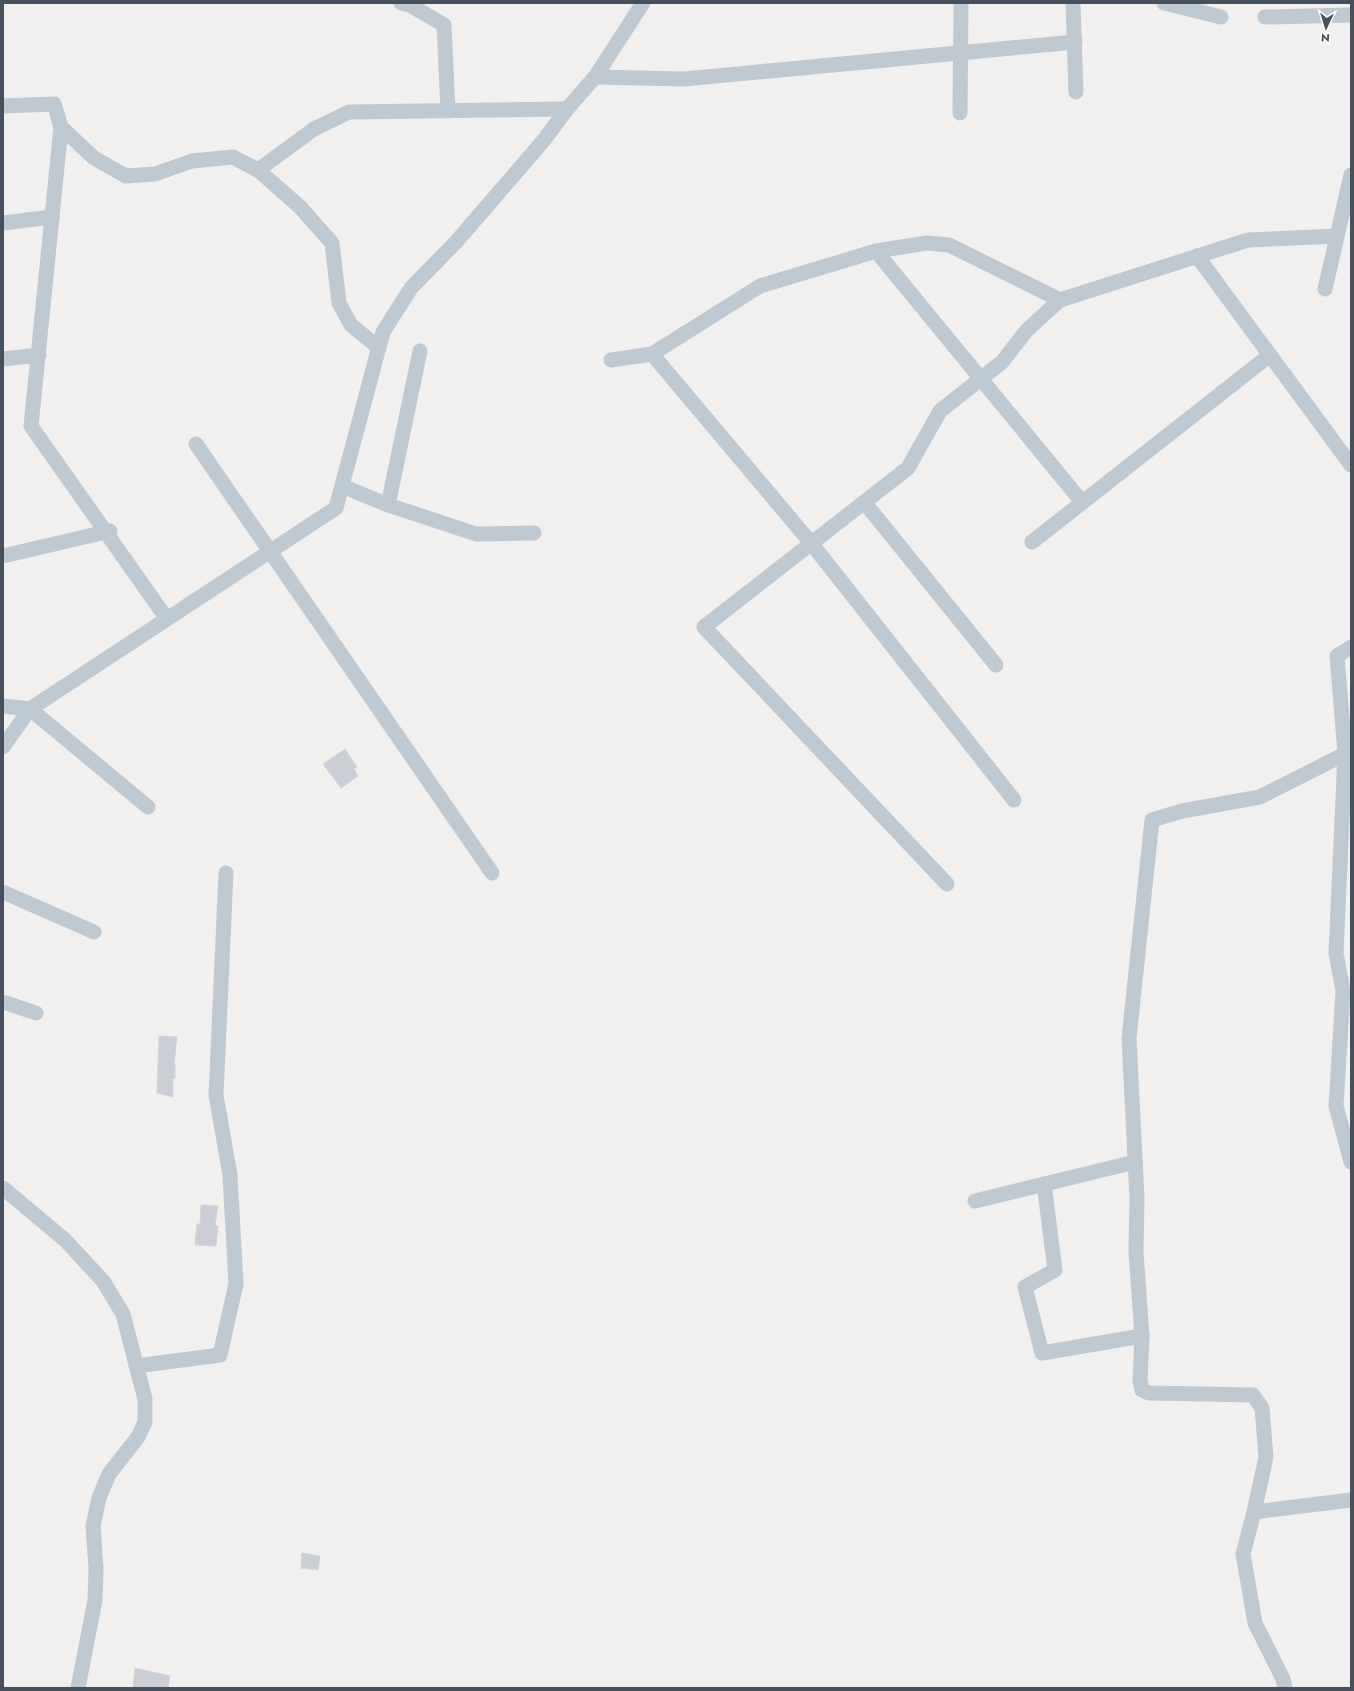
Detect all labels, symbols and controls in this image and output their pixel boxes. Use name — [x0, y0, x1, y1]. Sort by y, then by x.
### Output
north arrow — [1306, 8, 1346, 48]
text: N — [1320, 30, 1330, 46]

